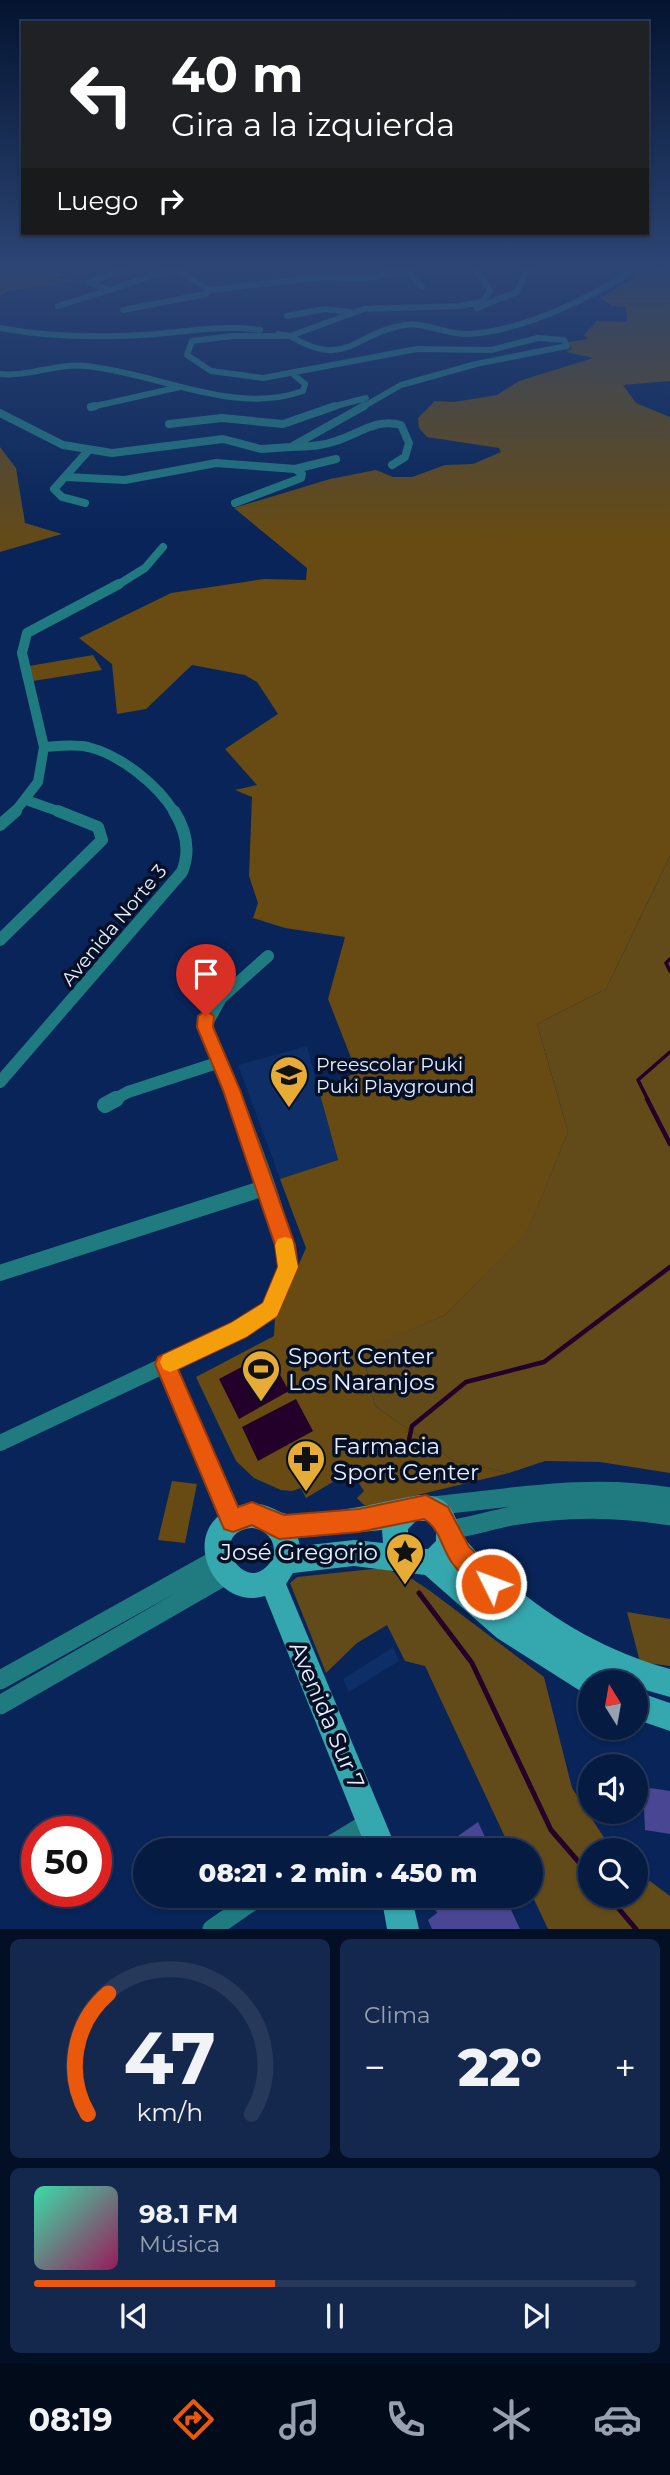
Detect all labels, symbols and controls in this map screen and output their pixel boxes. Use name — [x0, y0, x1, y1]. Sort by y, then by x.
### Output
text: 40 m — [171, 45, 303, 104]
icon: left — [56, 49, 147, 140]
text: Gira a la izquierda — [171, 105, 455, 144]
icon: right — [152, 182, 190, 220]
text: Luego — [56, 185, 138, 217]
street label: Avenida Norte 3 — [57, 860, 171, 990]
pin — [176, 944, 236, 1016]
icon: arrive — [187, 955, 225, 993]
place label: Preescolar Puki Puki Playground — [316, 1053, 474, 1098]
school or university icon: Preescolar Puki Puki Playground — [268, 1054, 310, 1109]
place label: Sport Center Los Naranjos — [288, 1342, 435, 1396]
sports icon: Sport Center Los Naranjos — [240, 1348, 282, 1403]
place label: Farmacia Sport Center — [333, 1432, 479, 1486]
pharmacy icon: Farmacia Sport Center — [285, 1438, 327, 1493]
place icon: José Gregorio — [384, 1531, 426, 1586]
place label: José Gregorio — [219, 1538, 378, 1566]
position arrow — [454, 1547, 528, 1621]
street label: Avenida Sur 7 — [283, 1637, 371, 1793]
north arrow — [578, 1670, 648, 1740]
map controls — [578, 1670, 648, 1908]
button: sound — [578, 1754, 648, 1824]
speed limit sign: 50 — [21, 1816, 112, 1907]
button: search — [578, 1838, 648, 1908]
text: 08:21 · 2 min · 450 m — [199, 1857, 477, 1889]
text: Clima — [364, 2001, 431, 2029]
text: 47 — [124, 2015, 216, 2103]
text: 22° — [458, 2036, 542, 2099]
text: − — [364, 2044, 386, 2091]
text: + — [614, 2044, 636, 2091]
text: km/h — [137, 2097, 203, 2127]
text: 98.1 FM — [139, 2198, 238, 2230]
text: Música — [139, 2230, 220, 2258]
icon: previous — [115, 2297, 153, 2335]
icon: pause — [316, 2297, 354, 2335]
icon: next — [517, 2297, 555, 2335]
icon: directions — [169, 2395, 218, 2444]
icon: music — [275, 2395, 324, 2444]
icon: phone — [381, 2395, 430, 2444]
icon: climate — [487, 2395, 536, 2444]
icon: car — [593, 2395, 642, 2444]
text: 08:19 — [28, 2400, 113, 2439]

